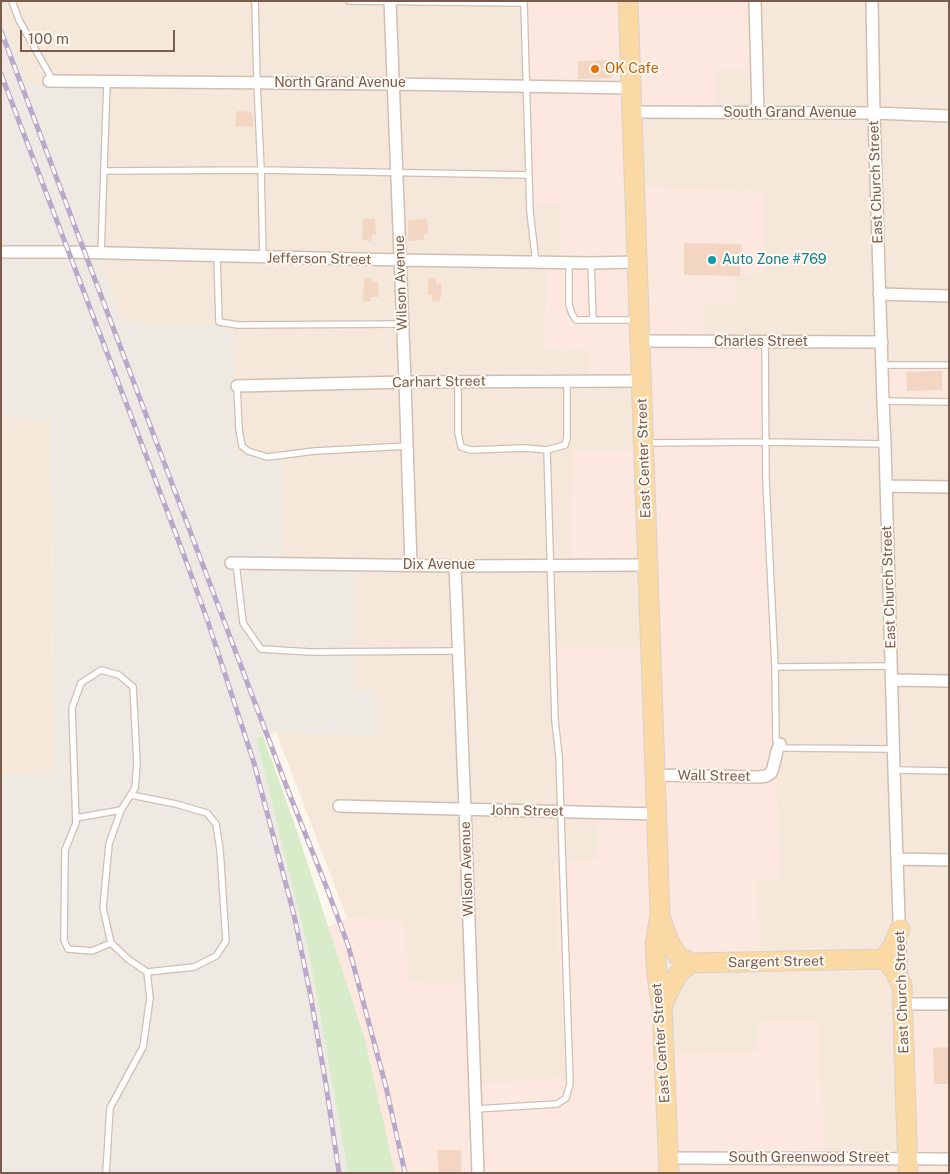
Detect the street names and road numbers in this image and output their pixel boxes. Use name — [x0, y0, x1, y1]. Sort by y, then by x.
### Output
street label: North Grand Avenue — [274, 75, 406, 91]
street label: South Grand Avenue — [723, 105, 857, 121]
street label: East Church Street — [865, 120, 887, 244]
street label: Wilson Avenue — [391, 235, 411, 331]
street label: Jefferson Street — [267, 250, 371, 268]
street label: Charles Street — [714, 334, 808, 350]
street label: Carhart Street — [392, 373, 486, 391]
street label: East Center Street — [634, 398, 654, 518]
street label: East Church Street — [878, 525, 900, 649]
street label: Dix Avenue — [403, 557, 475, 573]
street label: Wall Street — [677, 767, 751, 785]
street label: John Street — [490, 802, 564, 820]
street label: Wilson Avenue — [457, 821, 477, 917]
street label: East Church Street — [891, 930, 913, 1054]
street label: Sargent Street — [728, 953, 824, 971]
street label: East Center Street — [648, 982, 674, 1104]
street label: South Greenwood Street — [729, 1150, 889, 1166]

